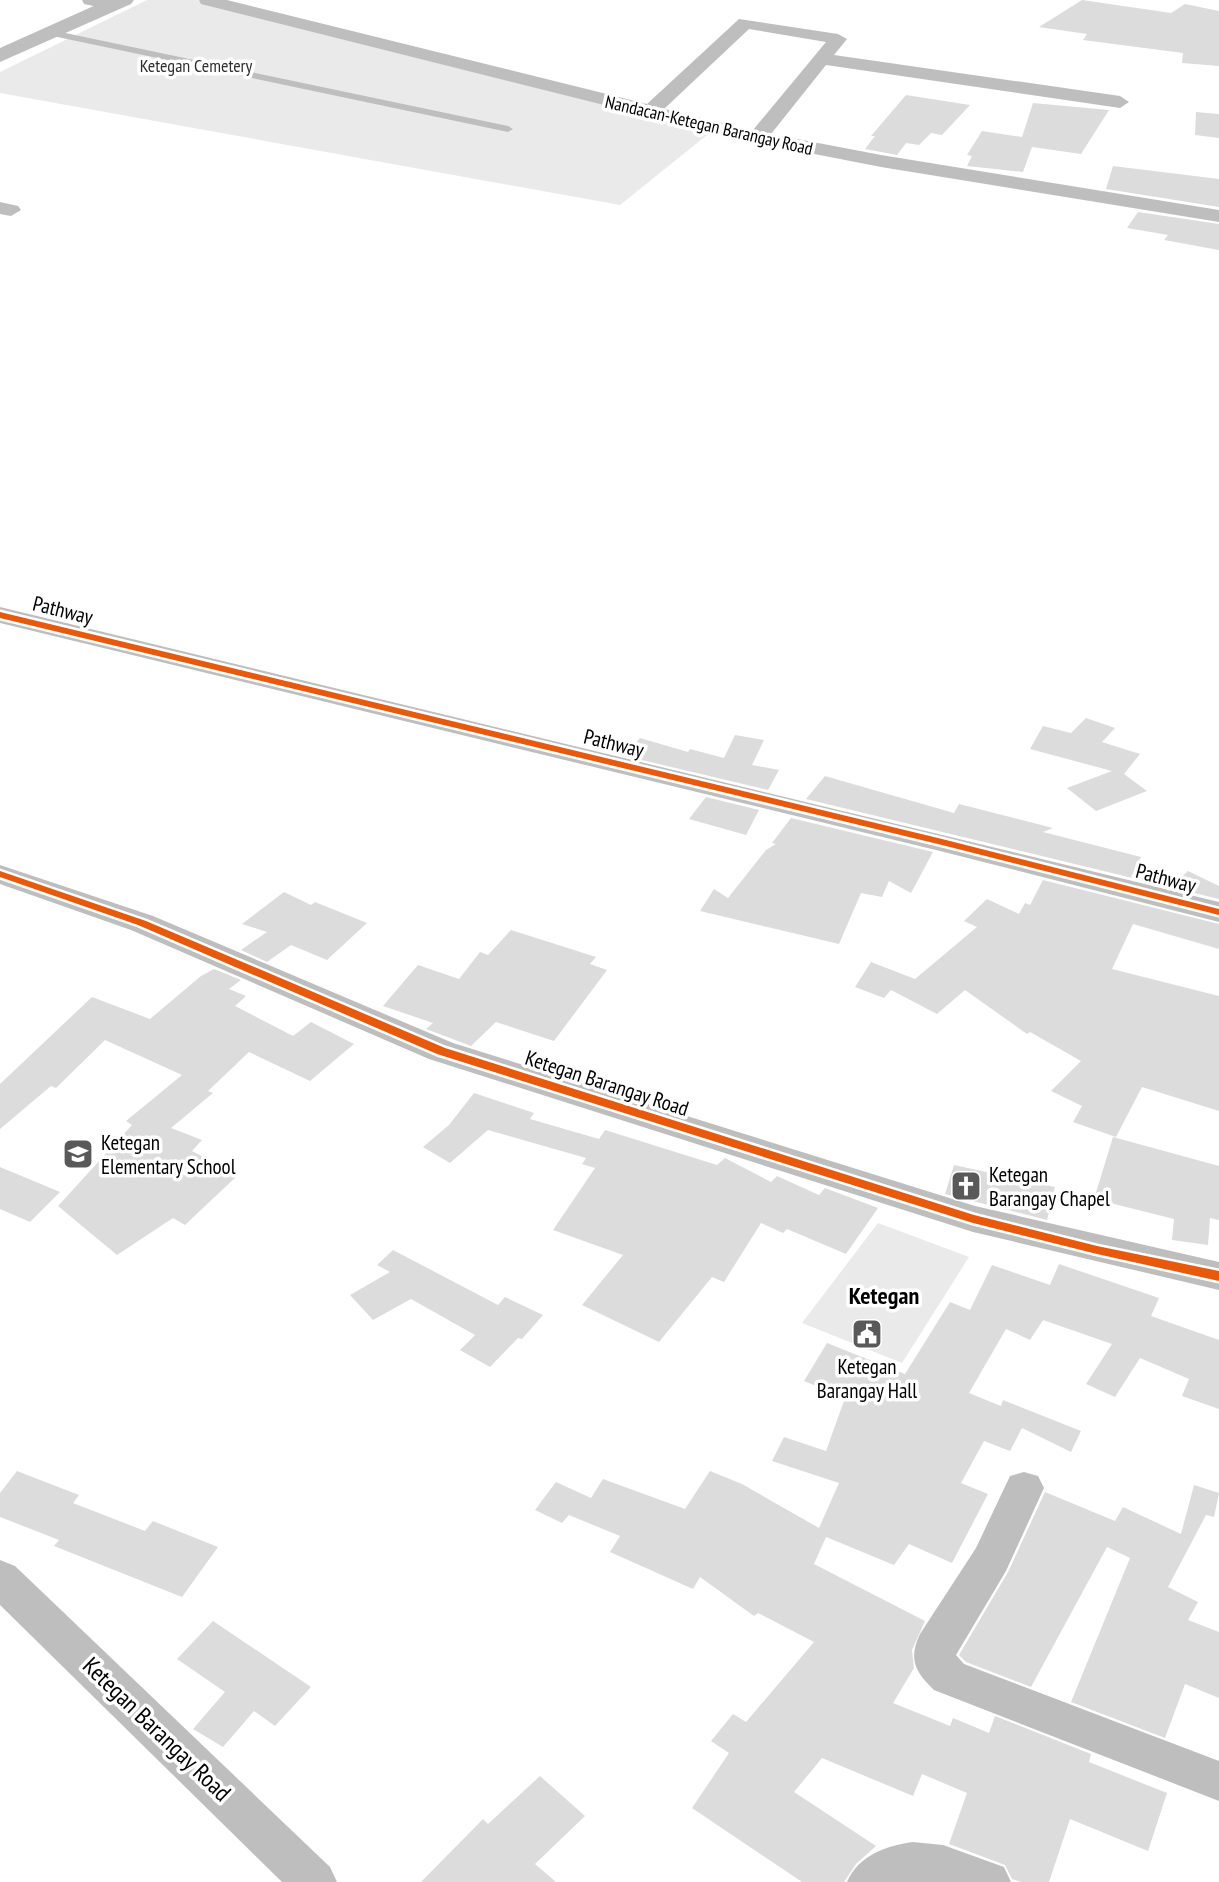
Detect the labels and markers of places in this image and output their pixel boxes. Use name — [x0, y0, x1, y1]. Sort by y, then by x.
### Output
place label: Ketegan Elementary School — [101, 1129, 236, 1180]
school or university icon: Ketegan Elementary School — [61, 1137, 95, 1171]
place label: Ketegan Barangay Chapel — [989, 1161, 1110, 1212]
church icon: Ketegan Barangay Chapel — [949, 1169, 983, 1203]
public building icon: Ketegan Barangay Hall — [850, 1317, 884, 1351]
place label: Ketegan Barangay Hall — [817, 1353, 917, 1404]

